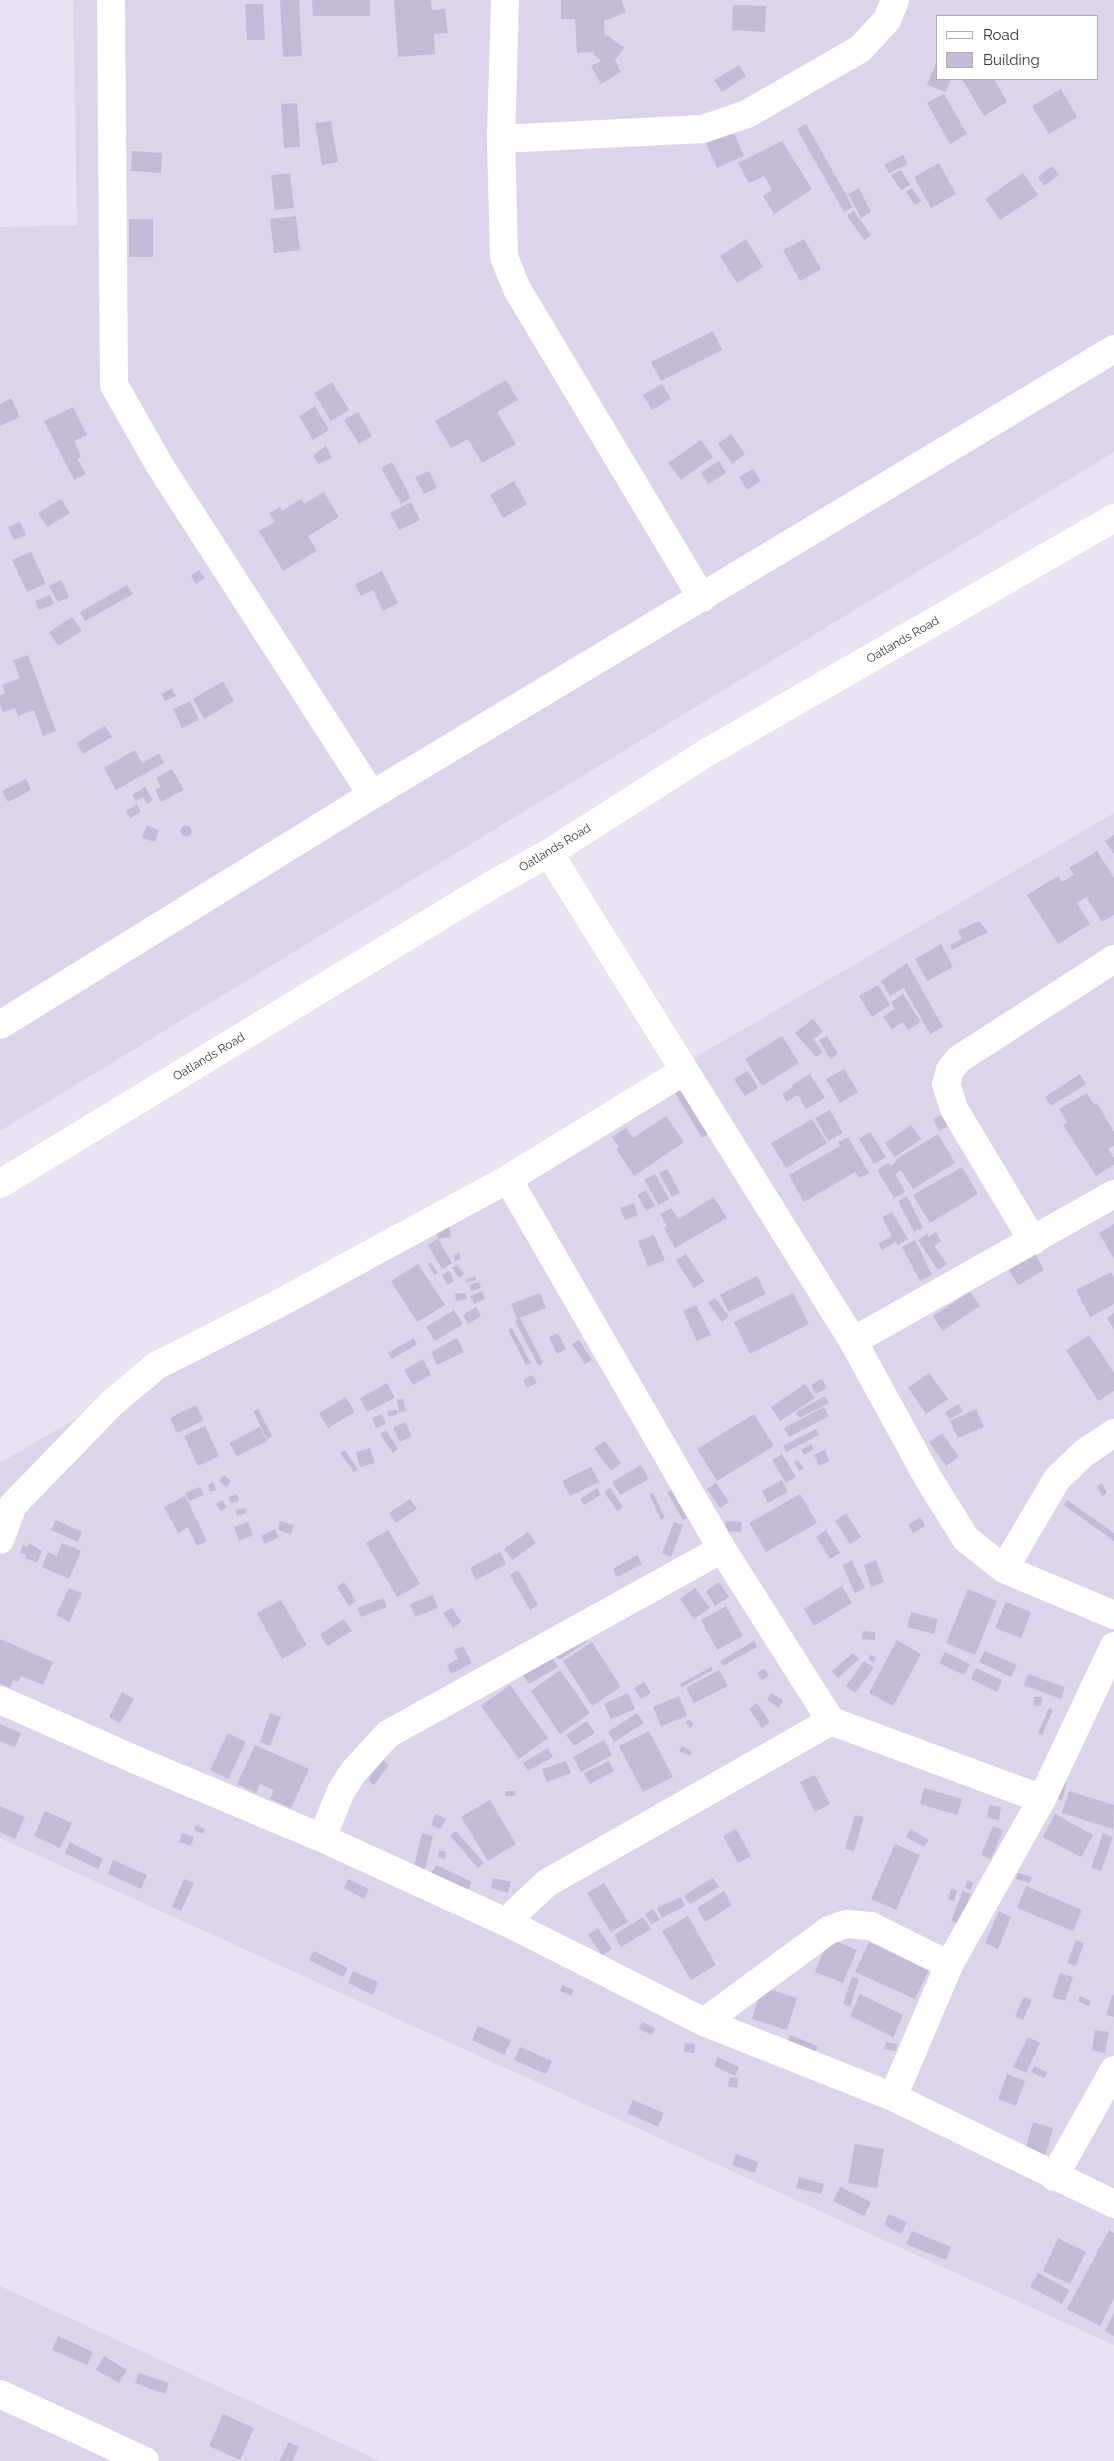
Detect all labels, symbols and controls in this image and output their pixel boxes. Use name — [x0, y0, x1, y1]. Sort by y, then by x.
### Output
legend — [936, 15, 1099, 80]
text: Road — [983, 26, 1019, 44]
text: Building — [983, 51, 1040, 69]
street label: Oatlands Road — [864, 613, 942, 667]
street label: Oatlands Road — [516, 821, 594, 875]
street label: Oatlands Road — [170, 1030, 248, 1084]

